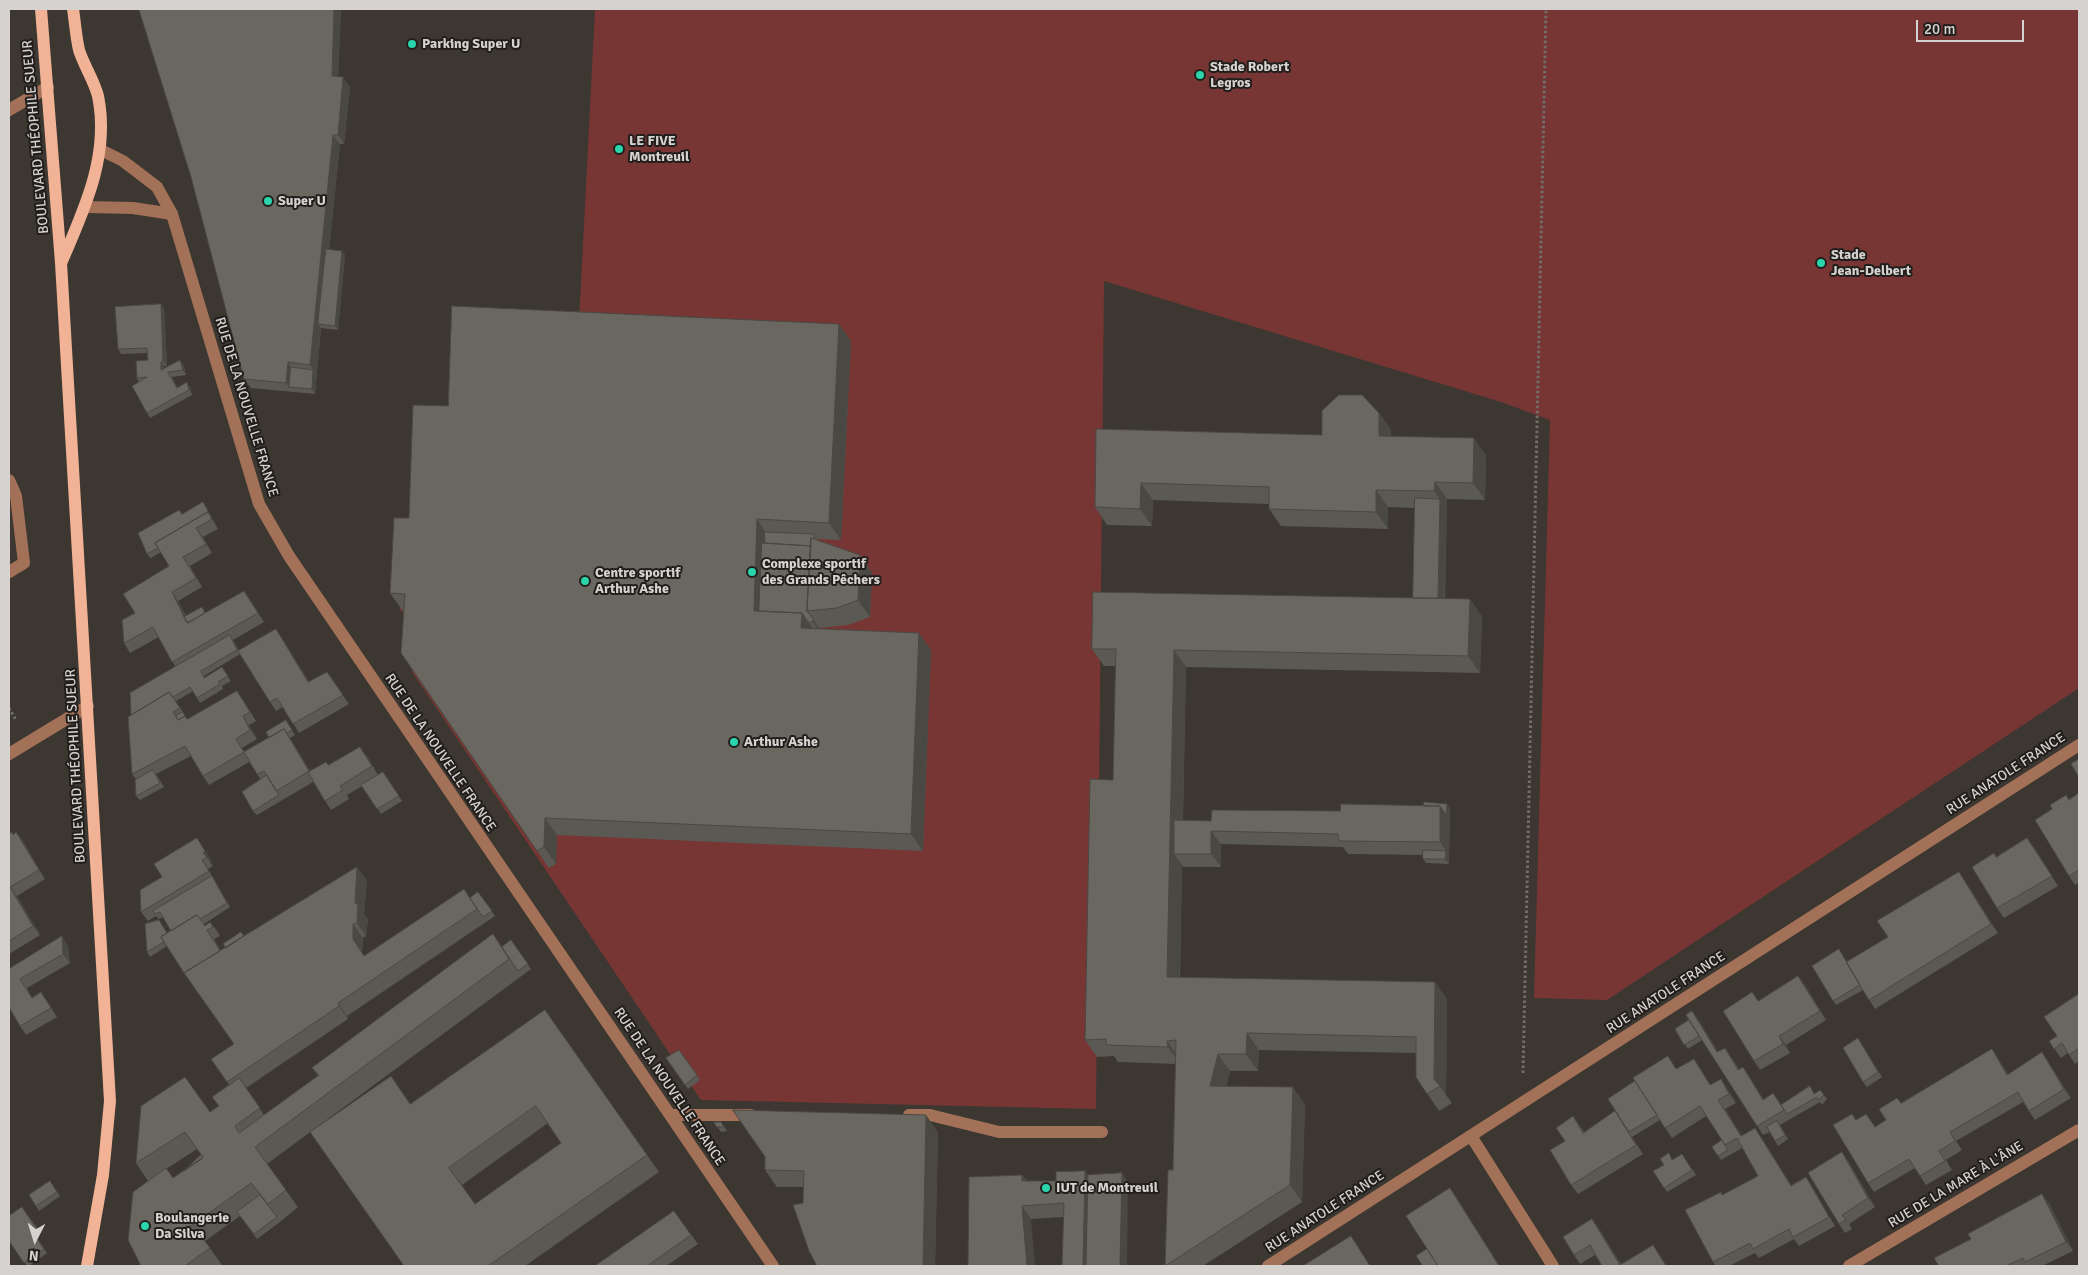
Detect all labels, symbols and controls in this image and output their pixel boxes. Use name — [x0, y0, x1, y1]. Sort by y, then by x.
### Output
scale bar — [1918, 10, 2026, 42]
text: 20 m — [1924, 20, 1955, 38]
place label: Parking Super U — [422, 36, 520, 52]
marker: Parking Super U — [406, 38, 418, 50]
street label: BOULEVARD THÉOPHILE SUEUR — [19, 39, 53, 235]
place label: Stade Robert Legros — [1210, 59, 1289, 92]
marker: Stade Robert Legros — [1194, 69, 1206, 81]
place label: LE FIVE Montreuil — [629, 133, 689, 166]
marker: LE FIVE Montreuil — [613, 143, 625, 155]
place label: Super U — [278, 193, 326, 209]
marker: Super U — [262, 195, 274, 207]
place label: Stade Jean-Delbert — [1831, 247, 1911, 280]
marker: Stade Jean-Delbert — [1815, 257, 1827, 269]
street label: RUE DE LA NOUVELLE FRANCE — [211, 315, 281, 499]
place label: Complexe sportif des Grands Pêchers — [762, 556, 880, 588]
place label: Centre sportif Arthur Ashe — [595, 565, 680, 598]
marker: Complexe sportif des Grands Pêchers — [746, 566, 758, 578]
marker: Centre sportif Arthur Ashe — [579, 575, 591, 587]
street label: BOULEVARD THÉOPHILE SUEUR — [63, 669, 89, 863]
street label: RUE DE LA NOUVELLE FRANCE — [381, 671, 499, 835]
street label: RUE ANATOLE FRANCE — [1943, 729, 2069, 819]
place label: Arthur Ashe — [744, 734, 818, 750]
marker: Arthur Ashe — [728, 736, 740, 748]
street label: RUE ANATOLE FRANCE — [1603, 948, 1729, 1038]
street label: RUE DE LA NOUVELLE FRANCE — [610, 1005, 728, 1169]
street label: RUE DE LA MARE À L'ÂNE — [1885, 1138, 2027, 1232]
street label: RUE ANATOLE FRANCE — [1262, 1167, 1388, 1257]
place label: IUT de Montreuil — [1056, 1180, 1158, 1196]
marker: IUT de Montreuil — [1040, 1182, 1052, 1194]
place label: Boulangerie Da Silva — [155, 1210, 229, 1242]
north arrow — [10, 1215, 60, 1265]
marker: Boulangerie Da Silva — [139, 1220, 151, 1232]
text: N — [28, 1247, 39, 1264]

